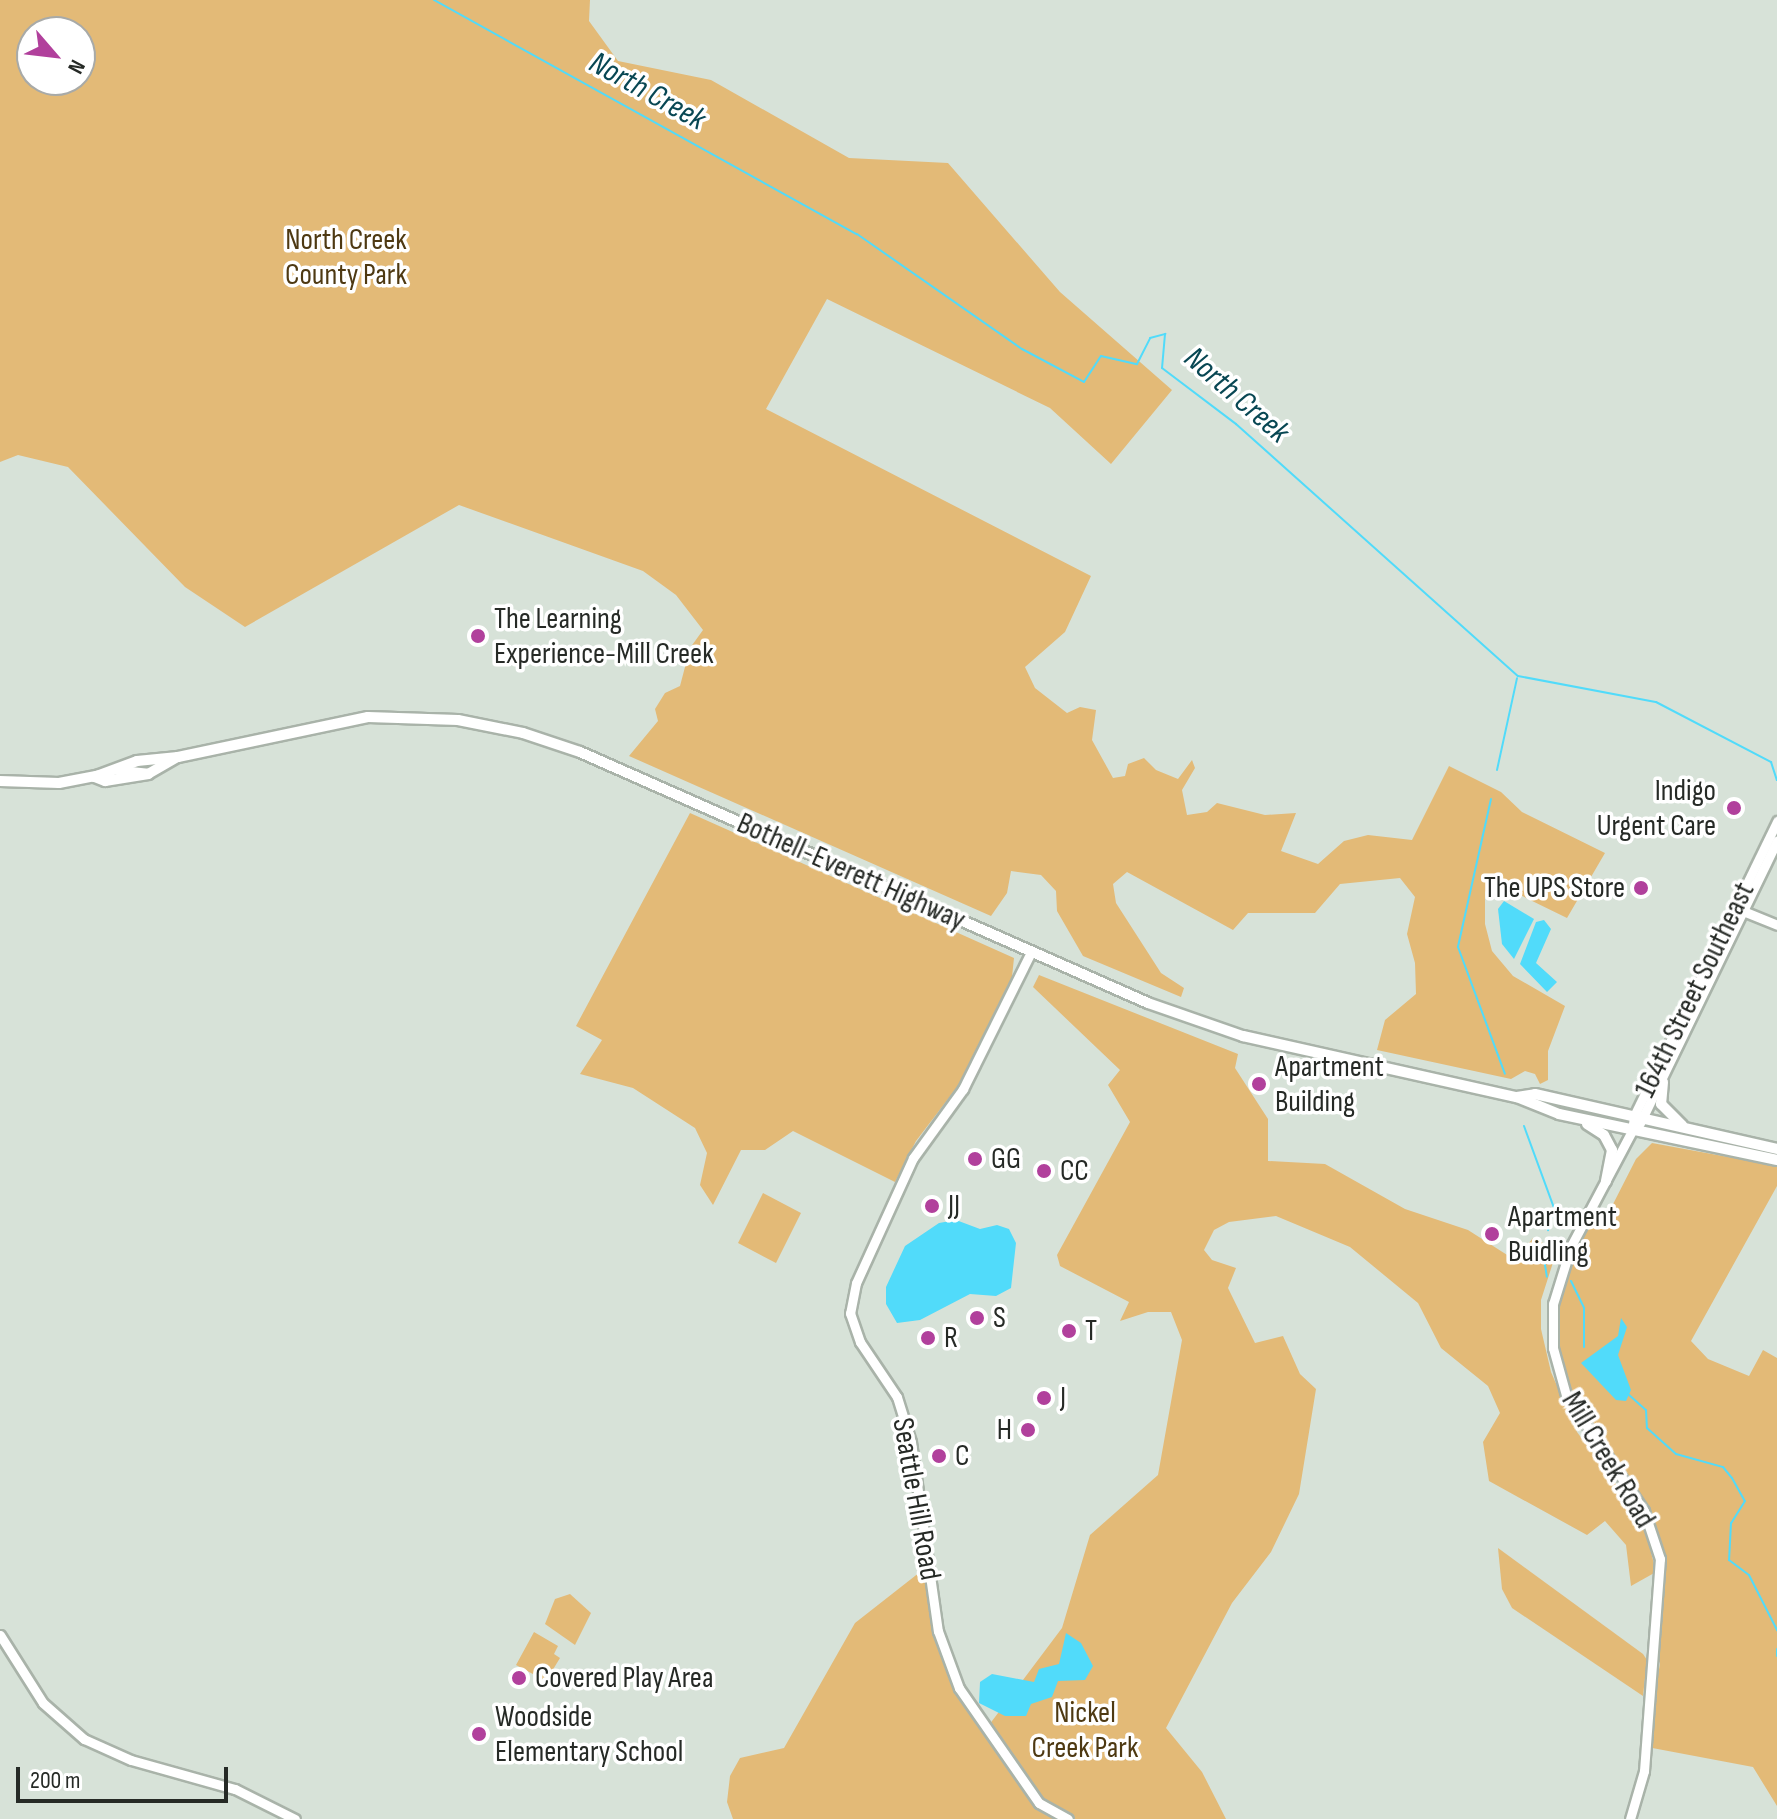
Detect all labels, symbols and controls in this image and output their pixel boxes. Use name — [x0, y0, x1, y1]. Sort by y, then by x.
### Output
north arrow — [16, 16, 96, 96]
water label: North Creek — [582, 44, 712, 140]
text: N — [61, 55, 91, 78]
park label: North Creek County Park — [285, 222, 407, 292]
water label: North Creek — [1176, 340, 1296, 452]
place label: The Learning Experience-Mill Creek — [494, 601, 714, 672]
marker: The Learning Experience-Mill Creek — [469, 627, 487, 645]
place label: Indigo Urgent Care — [1597, 773, 1716, 844]
marker: Indigo Urgent Care — [1723, 797, 1745, 819]
street label: Bothell-Everett Highway — [731, 806, 971, 938]
place label: The UPS Store — [1484, 870, 1625, 906]
street label: 164th Street Southeast — [1627, 877, 1763, 1103]
marker: The UPS Store — [1632, 879, 1650, 897]
place label: Apartment Building — [1275, 1049, 1384, 1120]
marker: Apartment Building — [1250, 1075, 1268, 1093]
place label: GG — [991, 1141, 1021, 1177]
marker: GG — [966, 1150, 984, 1168]
place label: CC — [1060, 1153, 1089, 1189]
marker: CC — [1035, 1162, 1053, 1180]
place label: JJ — [948, 1188, 960, 1224]
marker: JJ — [923, 1197, 941, 1215]
place label: Apartment Buidling — [1508, 1199, 1617, 1270]
marker: Apartment Buidling — [1483, 1225, 1501, 1243]
place label: S — [993, 1300, 1006, 1336]
marker: S — [968, 1309, 986, 1327]
place label: T — [1085, 1313, 1097, 1349]
place label: R — [944, 1320, 958, 1356]
marker: T — [1060, 1322, 1078, 1340]
marker: R — [919, 1329, 937, 1347]
place label: J — [1060, 1380, 1066, 1416]
street label: Mill Creek Road — [1553, 1385, 1663, 1535]
marker: J — [1035, 1389, 1053, 1407]
place label: H — [997, 1412, 1012, 1448]
street label: Seattle Hill Road — [884, 1415, 948, 1583]
marker: H — [1019, 1421, 1037, 1439]
place label: C — [955, 1438, 970, 1474]
marker: C — [930, 1447, 948, 1465]
place label: Covered Play Area — [535, 1660, 713, 1696]
marker: Covered Play Area — [510, 1669, 528, 1687]
park label: Nickel Creek Park — [1032, 1695, 1138, 1766]
place label: Woodside Elementary School — [495, 1699, 683, 1770]
marker: Woodside Elementary School — [470, 1725, 488, 1743]
scale bar — [20, 1751, 232, 1801]
text: 200 m — [30, 1766, 81, 1795]

